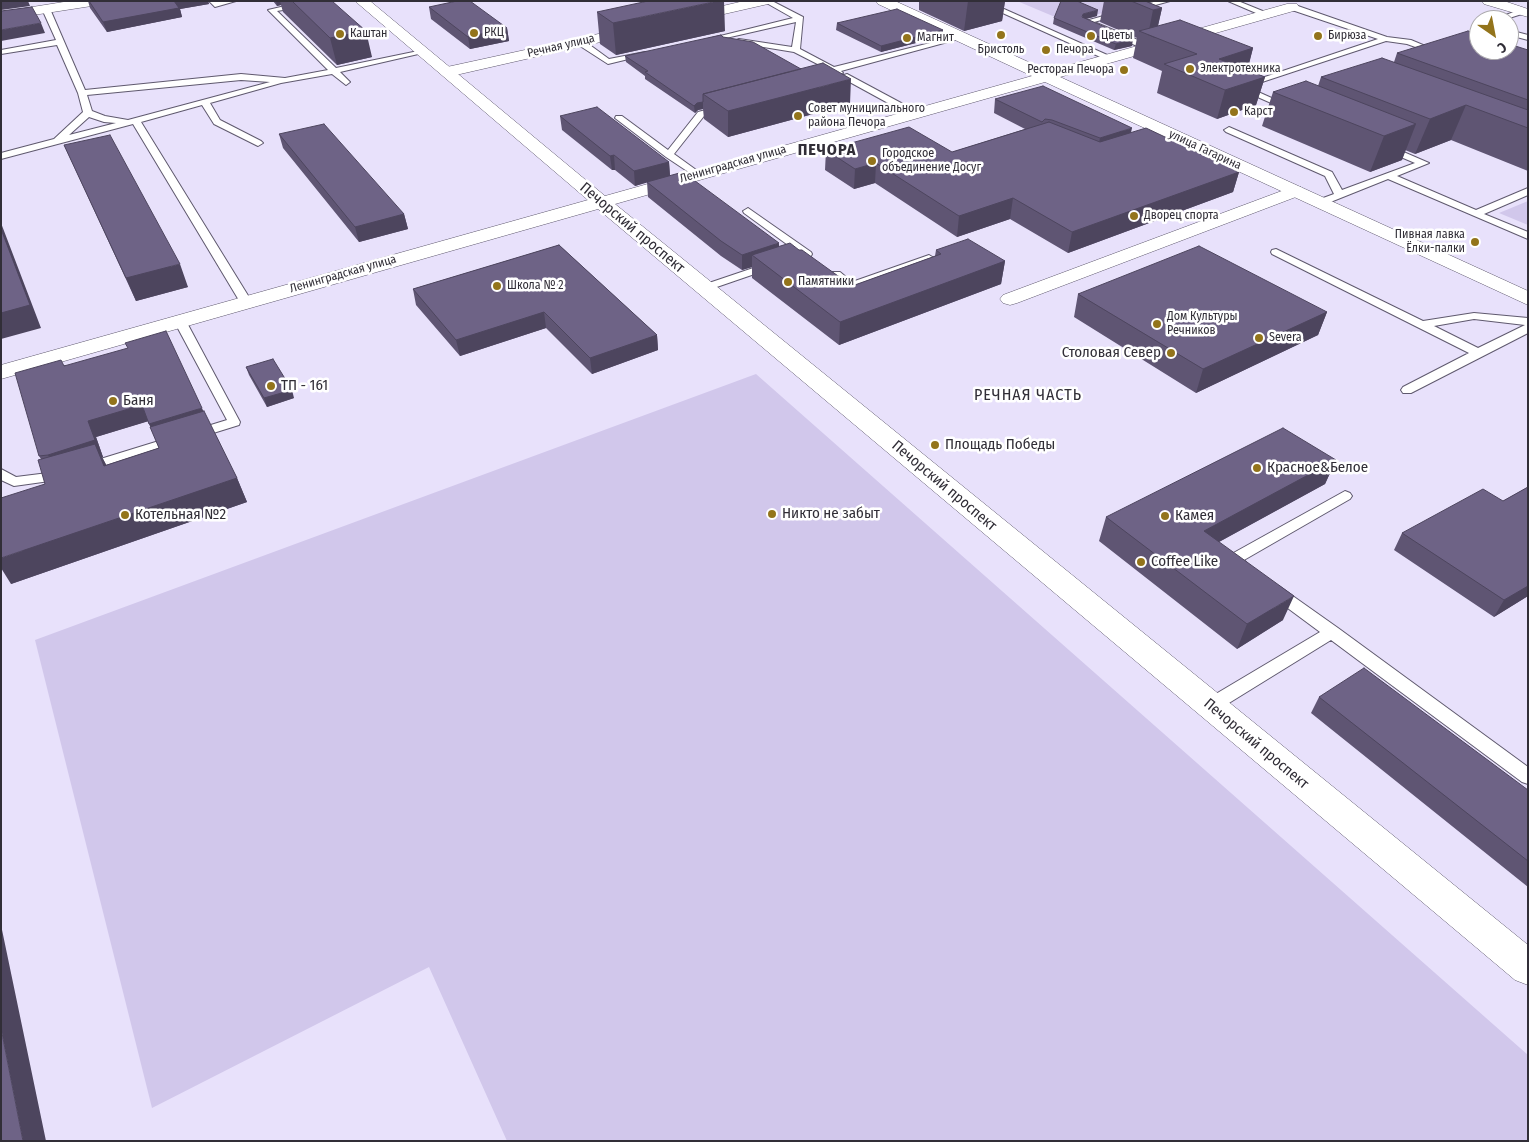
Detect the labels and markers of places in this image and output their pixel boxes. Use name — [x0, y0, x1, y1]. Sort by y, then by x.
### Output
place label: РКЦ — [484, 26, 504, 40]
place label: Каштан — [350, 27, 388, 41]
marker: РКЦ — [468, 27, 480, 39]
marker: Каштан — [334, 28, 346, 40]
marker: Бристоль — [995, 29, 1007, 41]
place label: Цветы — [1101, 29, 1133, 43]
place label: Бирюза — [1328, 29, 1366, 43]
marker: Цветы — [1085, 30, 1097, 42]
marker: Бирюза — [1312, 30, 1324, 42]
place label: Магнит — [917, 31, 954, 45]
marker: Магнит — [901, 32, 913, 44]
place label: Бристоль — [978, 43, 1024, 57]
place label: Печора — [1056, 43, 1094, 57]
marker: Печора — [1040, 44, 1052, 56]
place label: Электротехника — [1200, 62, 1281, 76]
place label: Ресторан Печора — [1027, 63, 1114, 77]
marker: Электротехника — [1184, 63, 1196, 75]
marker: Ресторан Печора — [1118, 64, 1130, 76]
place label: Совет муниципального района Печора — [808, 102, 925, 130]
place label: Карст — [1244, 105, 1273, 119]
marker: Карст — [1228, 106, 1240, 118]
marker: Совет муниципального района Печора — [792, 110, 804, 122]
place label: Городское объединение Досуг — [882, 147, 981, 175]
marker: Городское объединение Досуг — [866, 155, 878, 167]
place label: Дворец спорта — [1144, 209, 1219, 223]
marker: Дворец спорта — [1128, 210, 1140, 222]
place label: Пивная лавка Ёлки-палки — [1395, 228, 1465, 256]
marker: Пивная лавка Ёлки-палки — [1469, 236, 1481, 248]
place label: Памятники — [798, 275, 854, 289]
marker: Памятники — [782, 276, 794, 288]
place label: Школа № 2 — [507, 279, 564, 293]
marker: Школа № 2 — [491, 280, 503, 292]
place label: Дом Культуры Речников — [1167, 310, 1238, 338]
marker: Дом Культуры Речников — [1151, 318, 1163, 330]
place label: Severa — [1269, 331, 1302, 345]
marker: Severa — [1253, 332, 1265, 344]
place label: Столовая Север — [1062, 344, 1161, 362]
marker: Столовая Север — [1165, 347, 1177, 359]
place label: ТП - 161 — [281, 377, 328, 395]
marker: ТП - 161 — [265, 380, 277, 392]
place label: Баня — [123, 392, 154, 410]
marker: Баня — [107, 395, 119, 407]
place label: Площадь Победы — [945, 436, 1055, 454]
marker: Площадь Победы — [929, 439, 941, 451]
place label: Красное&Белое — [1267, 459, 1368, 477]
marker: Красное&Белое — [1251, 462, 1263, 474]
place label: Никто не забыт — [782, 505, 880, 523]
place label: Котельная №2 — [135, 506, 226, 524]
place label: Камея — [1175, 507, 1214, 525]
marker: Никто не забыт — [766, 508, 778, 520]
marker: Котельная №2 — [119, 509, 131, 521]
marker: Камея — [1159, 510, 1171, 522]
place label: Coffee Like — [1151, 553, 1218, 571]
marker: Coffee Like — [1135, 556, 1147, 568]

